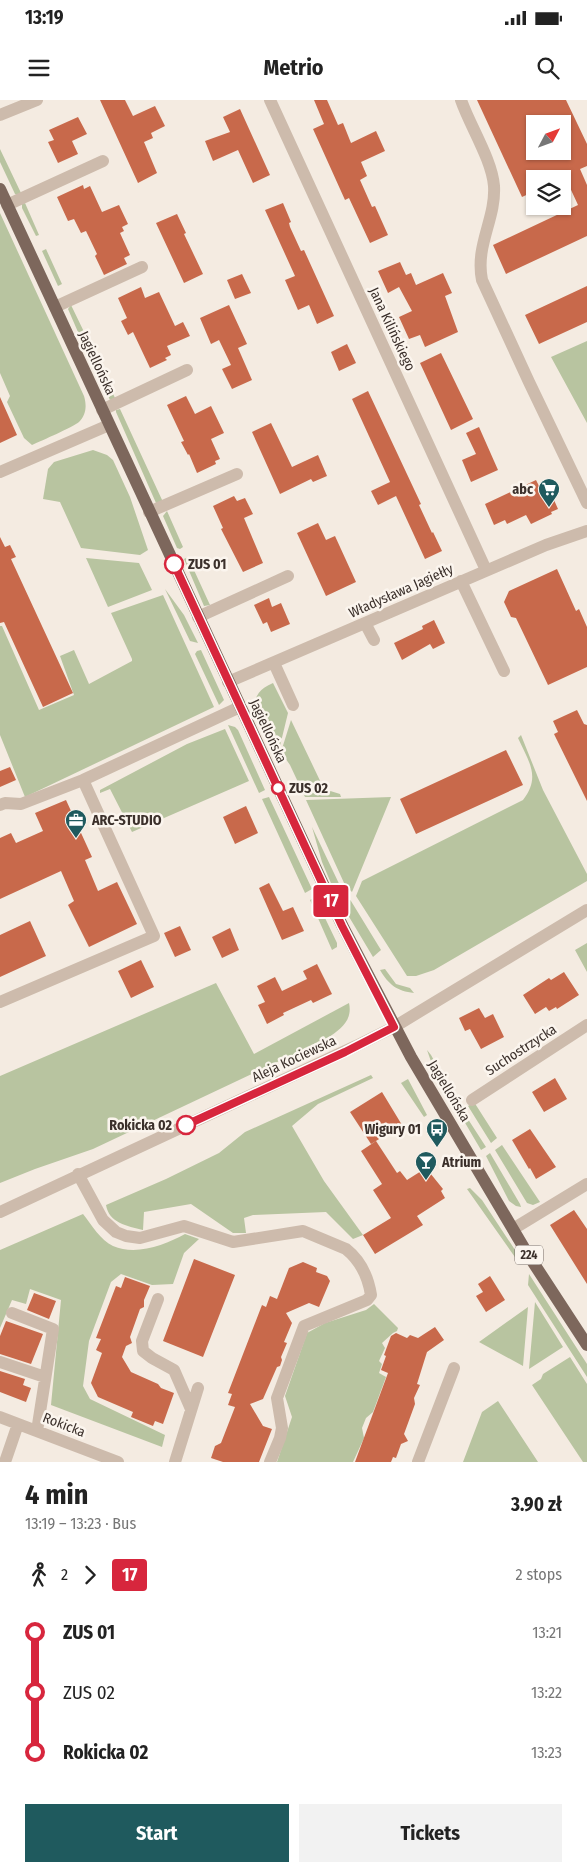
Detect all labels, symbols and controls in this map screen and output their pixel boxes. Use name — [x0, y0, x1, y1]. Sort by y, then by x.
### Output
text: 13:19 — [25, 6, 64, 29]
icon: menu — [25, 54, 53, 82]
text: Metrio — [263, 54, 324, 81]
icon: search — [534, 54, 562, 82]
north arrow — [526, 115, 571, 160]
map controls — [526, 115, 571, 215]
button: layers — [526, 170, 571, 215]
street label: Jana Kilińskiego — [365, 284, 419, 374]
street label: Jagiellońska — [75, 328, 119, 398]
supermarket icon: abc — [537, 477, 561, 508]
place label: abc — [512, 481, 534, 498]
marker: ZUS 01 — [164, 554, 184, 574]
place label: ZUS 01 — [188, 556, 226, 573]
street label: Władysława Jagiełły — [346, 560, 457, 622]
street label: Jagiellońska — [246, 696, 290, 766]
place label: ZUS 02 — [289, 780, 329, 797]
marker: ZUS 02 — [271, 781, 285, 795]
office icon: ARC-STUDIO — [64, 808, 88, 839]
place label: ARC-STUDIO — [91, 812, 162, 829]
line badge: 17 — [308, 885, 354, 917]
text: 17 — [323, 890, 339, 912]
street label: Suchostrzycka — [482, 1021, 560, 1079]
street label: Aleja Kociewska — [249, 1032, 339, 1086]
street label: Jagiellońska — [424, 1057, 474, 1125]
marker: Rokicka 02 — [176, 1115, 196, 1135]
place label: Rokicka 02 — [109, 1117, 173, 1134]
bus stop icon: Wigury 01 — [425, 1117, 449, 1148]
place label: Wigury 01 — [365, 1121, 421, 1138]
bar icon: Atrium — [414, 1150, 438, 1181]
place label: Atrium — [441, 1154, 482, 1171]
road number: 224 — [515, 1246, 543, 1264]
street label: Rokicka — [40, 1409, 88, 1441]
text: 4 min — [25, 1478, 89, 1511]
text: 3.90 zł — [511, 1493, 562, 1516]
text: 13:19 – 13:23 · Bus — [25, 1514, 136, 1533]
icon: walk — [25, 1561, 53, 1589]
icon: forward — [76, 1561, 104, 1589]
text: 17 — [122, 1564, 137, 1586]
text: 2 — [61, 1565, 68, 1584]
text: 2 stops — [516, 1565, 562, 1584]
text: ZUS 01 — [63, 1621, 115, 1644]
text: 13:21 — [532, 1623, 562, 1642]
text: ZUS 02 — [63, 1681, 115, 1704]
text: 13:22 — [531, 1683, 562, 1702]
text: Rokicka 02 — [63, 1741, 148, 1764]
text: 13:23 — [531, 1743, 562, 1762]
button: Start — [25, 1804, 289, 1862]
button: Tickets — [299, 1804, 562, 1862]

